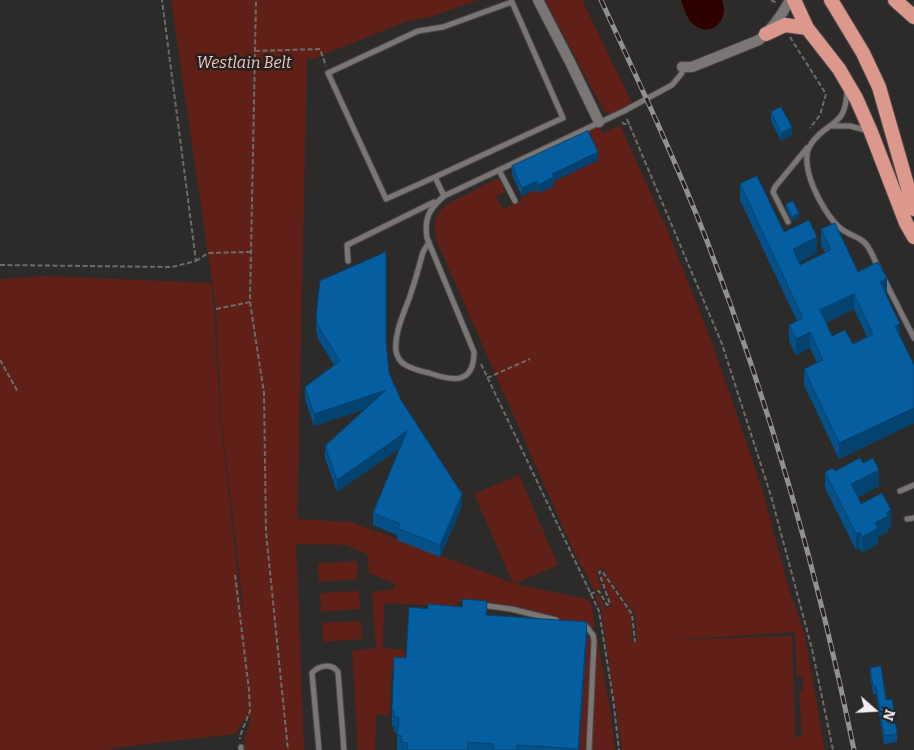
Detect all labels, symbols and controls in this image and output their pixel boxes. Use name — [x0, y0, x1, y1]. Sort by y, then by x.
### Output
park label: Westlain Belt — [196, 54, 292, 74]
north arrow — [849, 685, 899, 735]
text: N — [879, 707, 898, 723]

